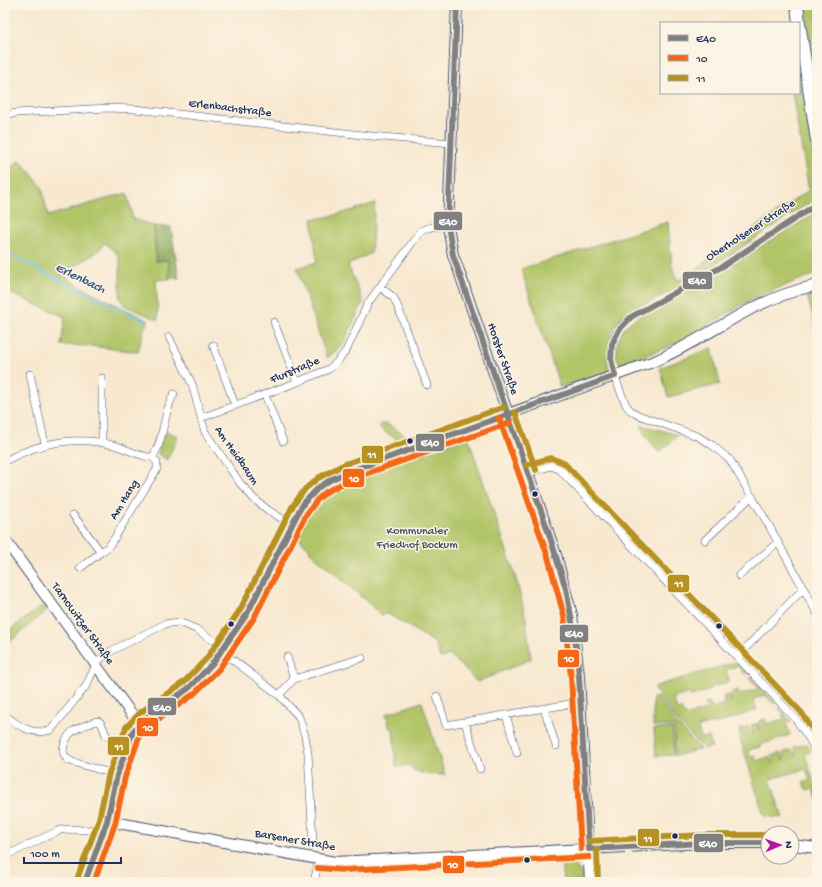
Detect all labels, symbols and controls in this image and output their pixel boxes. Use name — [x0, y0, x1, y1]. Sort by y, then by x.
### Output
legend — [660, 22, 800, 94]
text: E40 — [696, 33, 716, 47]
text: 10 — [695, 53, 708, 67]
text: 11 — [695, 73, 706, 87]
street label: Erlenbachstraße — [188, 97, 273, 121]
street label: Oberholsener Straße — [704, 196, 799, 265]
line badge: E40 — [433, 211, 463, 231]
text: E40 — [438, 217, 458, 229]
water label: Erlenbach — [52, 260, 108, 298]
line badge: E40 — [682, 271, 713, 290]
text: E40 — [687, 276, 707, 288]
street label: Horster Straße — [483, 321, 521, 397]
street label: Flurstraße — [267, 354, 323, 388]
street label: Am Heidbaum — [211, 424, 262, 488]
line badge: E40 — [415, 433, 445, 452]
unlabelled marker — [405, 436, 415, 446]
text: E40 — [420, 438, 440, 450]
line badge: 11 — [361, 445, 384, 464]
text: 11 — [367, 450, 376, 462]
line badge: 10 — [342, 468, 365, 488]
text: 10 — [348, 474, 360, 486]
street label: Am Hang — [107, 477, 143, 523]
unlabelled marker — [530, 489, 540, 499]
park label: Kommunaler Friedhof Bockum — [375, 525, 458, 553]
line badge: 11 — [667, 574, 690, 593]
text: 11 — [674, 579, 683, 591]
street label: Tarnowitzer Straße — [47, 580, 117, 668]
unlabelled marker — [226, 619, 236, 629]
unlabelled marker — [714, 621, 724, 631]
line badge: E40 — [559, 624, 589, 643]
text: E40 — [564, 629, 584, 641]
line badge: 10 — [557, 649, 580, 668]
text: 10 — [563, 654, 575, 666]
line badge: E40 — [147, 697, 177, 716]
text: E40 — [152, 703, 172, 715]
line badge: 10 — [136, 717, 159, 737]
text: 10 — [142, 723, 154, 735]
line badge: 11 — [107, 736, 130, 756]
text: 11 — [114, 742, 123, 754]
north arrow — [760, 825, 800, 865]
street label: Barsener Straße — [253, 827, 337, 855]
line badge: 11 — [637, 828, 660, 847]
unlabelled marker — [670, 831, 680, 841]
line badge: E40 — [693, 833, 724, 853]
text: 11 — [643, 834, 652, 846]
scale bar — [24, 839, 121, 865]
text: E40 — [698, 839, 718, 851]
text: N — [782, 841, 794, 849]
text: 100 m — [29, 848, 60, 862]
line badge: 10 — [442, 855, 465, 874]
unlabelled marker — [522, 855, 532, 865]
text: 10 — [447, 860, 459, 872]

